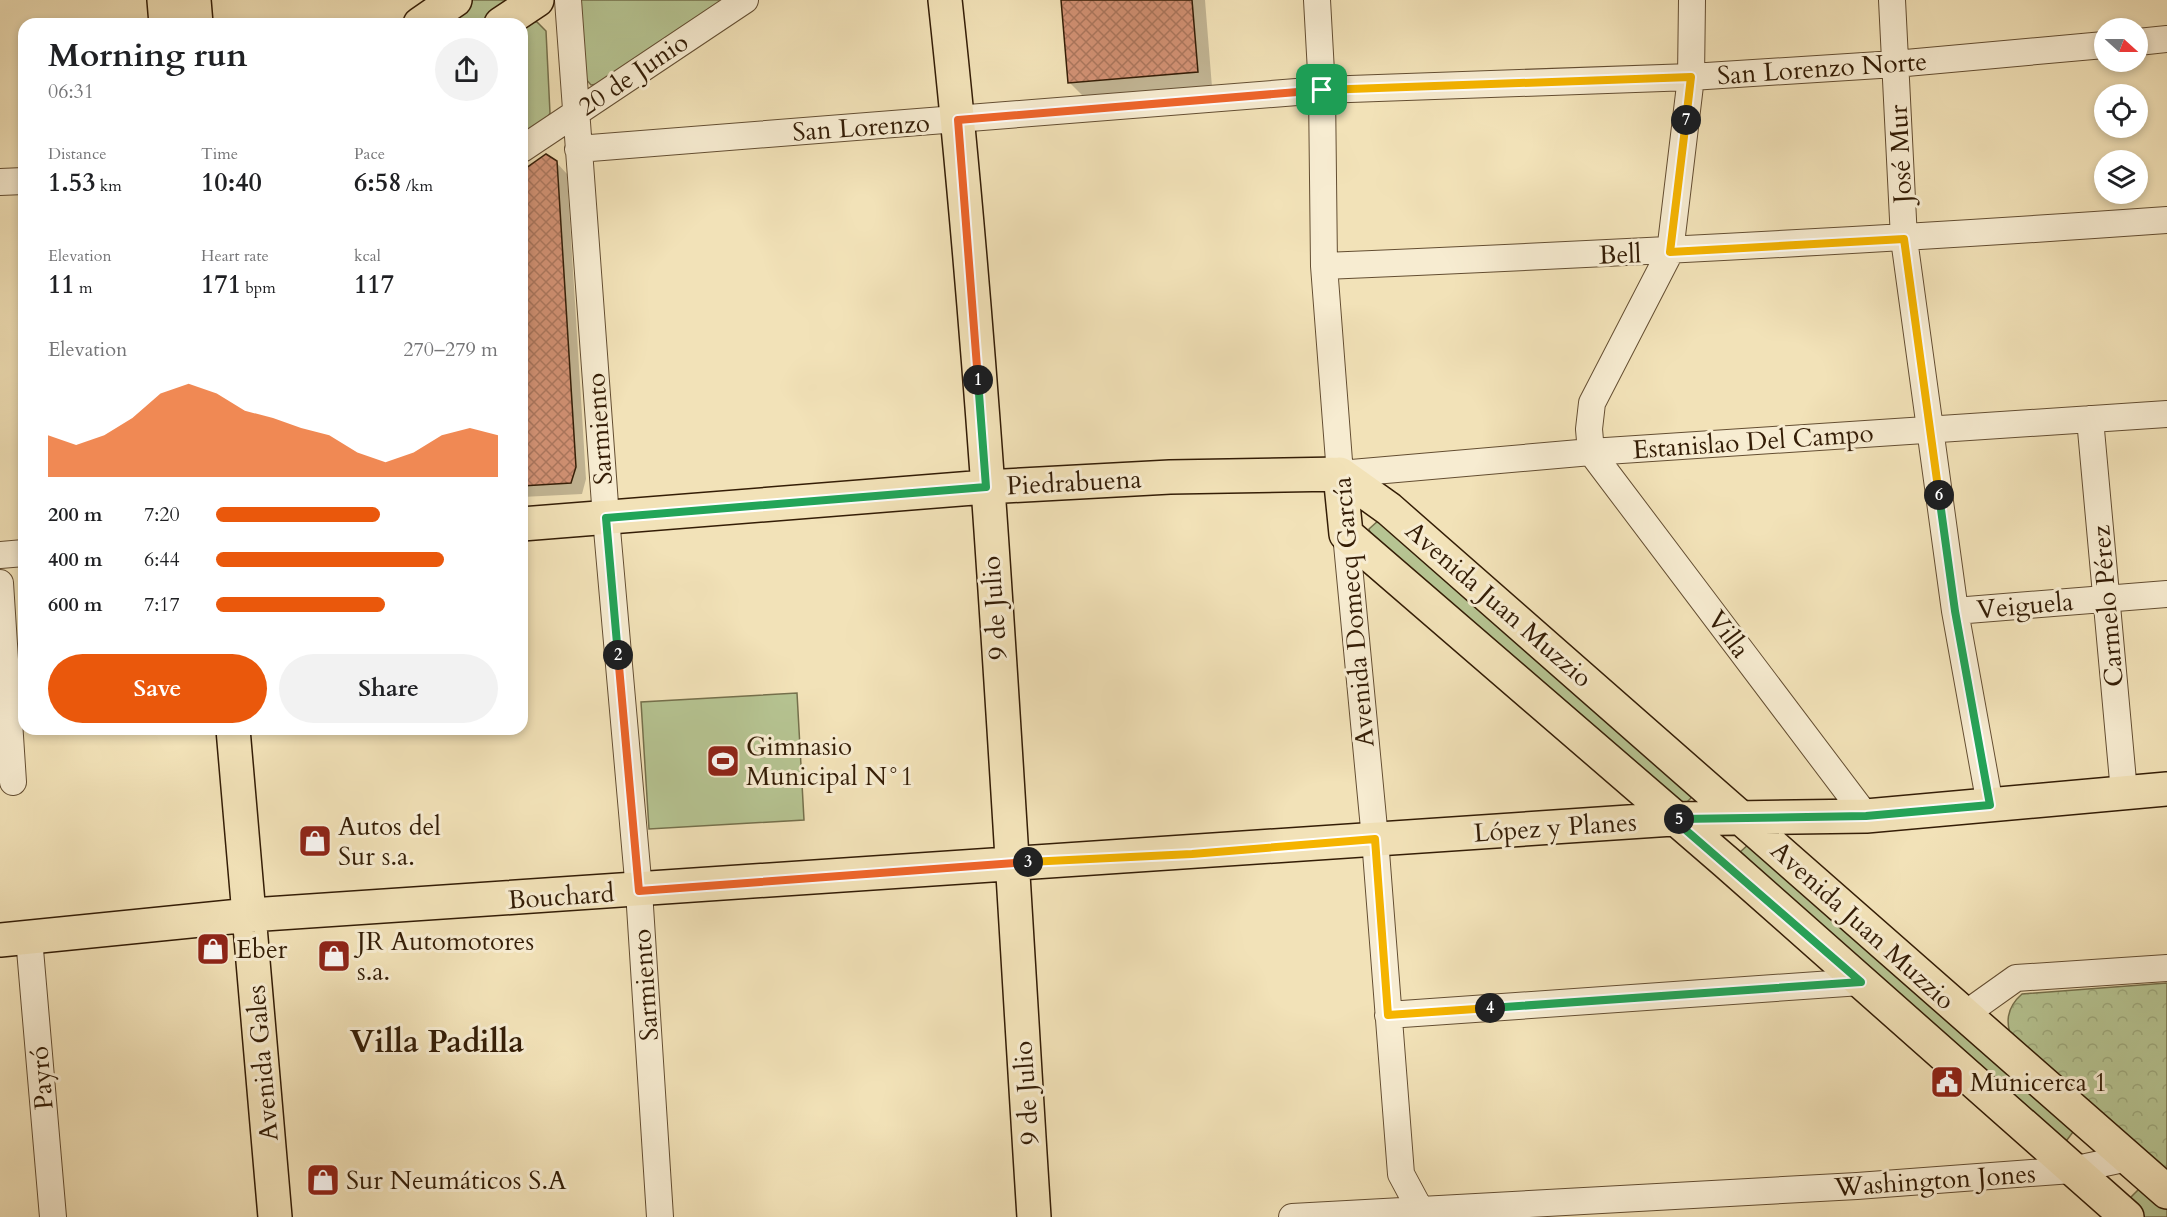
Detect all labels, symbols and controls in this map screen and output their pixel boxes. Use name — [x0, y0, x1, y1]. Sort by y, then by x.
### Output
north arrow — [2094, 18, 2148, 72]
map controls — [2094, 18, 2148, 204]
street label: 20 de Junio — [571, 25, 695, 124]
text: Morning run — [48, 33, 248, 78]
button: share — [435, 38, 498, 101]
street label: San Lorenzo Norte — [1716, 44, 1928, 93]
pin — [1296, 64, 1347, 115]
icon: arrive — [1305, 73, 1338, 106]
text: 06:31 — [48, 78, 94, 105]
button: locate — [2094, 84, 2148, 138]
street label: José Mur — [1880, 103, 1921, 208]
street label: San Lorenzo — [791, 105, 931, 150]
pin: 7 — [1671, 105, 1701, 135]
text: 7 — [1682, 109, 1690, 131]
text: Distance — [48, 143, 106, 165]
text: Time — [201, 143, 238, 165]
text: Pace — [354, 143, 385, 165]
button: layers — [2094, 150, 2148, 204]
text: 1.53 — [48, 165, 96, 200]
text: 10:40 — [201, 165, 262, 200]
text: 6:58 — [354, 165, 402, 200]
text: km — [96, 175, 122, 197]
text: /km — [402, 175, 433, 197]
street label: Bell — [1598, 236, 1642, 273]
text: Elevation — [48, 245, 112, 267]
text: Heart rate — [201, 245, 269, 267]
text: kcal — [354, 245, 381, 267]
text: 11 — [48, 267, 75, 302]
text: 171 — [201, 267, 241, 302]
text: 117 — [354, 267, 394, 302]
text: m — [75, 277, 92, 299]
text: bpm — [241, 277, 276, 299]
text: Elevation — [48, 336, 127, 363]
text: 270–279 m — [403, 336, 498, 363]
pin: 1 — [963, 365, 993, 395]
text: 1 — [974, 369, 982, 391]
street label: Sarmiento — [578, 372, 621, 486]
street label: Estanislao Del Campo — [1631, 416, 1875, 467]
street label: Piedrabuena — [1006, 461, 1142, 504]
street label: Avenida Domecq García — [1324, 475, 1383, 748]
pin: 6 — [1924, 480, 1954, 510]
text: 6 — [1935, 484, 1943, 506]
text: 200 m — [48, 501, 103, 528]
text: 7:20 — [144, 501, 180, 528]
street label: Avenida Juan Muzzio — [1398, 513, 1600, 695]
street label: Carmelo Pérez — [2083, 523, 2132, 688]
text: 400 m — [48, 546, 103, 573]
text: 6:44 — [144, 546, 180, 573]
street label: 9 de Julio — [973, 555, 1016, 661]
street label: Veiguela — [1975, 584, 2075, 627]
text: 600 m — [48, 591, 103, 618]
text: 7:17 — [144, 591, 180, 618]
street label: Villa — [1699, 603, 1758, 665]
pin: 2 — [603, 640, 633, 670]
text: 2 — [614, 644, 622, 666]
button: Save — [48, 654, 267, 723]
button: Share — [279, 654, 498, 723]
place label: Gimnasio Municipal N°1 — [746, 729, 914, 794]
sports icon: Gimnasio Municipal N°1 — [705, 743, 741, 779]
street label: López y Planes — [1472, 804, 1638, 851]
pin: 5 — [1664, 804, 1694, 834]
text: 5 — [1675, 808, 1683, 830]
place label: Autos del Sur s.a. — [338, 809, 441, 874]
shop icon: Autos del Sur s.a. — [297, 823, 333, 859]
street label: Avenida Juan Muzzio — [1763, 833, 1962, 1018]
pin: 3 — [1013, 847, 1043, 877]
text: 3 — [1024, 851, 1032, 873]
street label: Bouchard — [507, 875, 616, 918]
place label: JR Automotores s.a. — [353, 924, 534, 989]
street label: Sarmiento — [624, 928, 667, 1042]
shop icon: Eber — [195, 931, 231, 967]
place label: Eber — [236, 932, 288, 967]
shop icon: JR Automotores s.a. — [316, 938, 352, 974]
street label: Avenida Gales — [238, 983, 287, 1142]
pin: 4 — [1475, 993, 1505, 1023]
text: 4 — [1486, 997, 1494, 1019]
district label: Villa Padilla — [350, 1020, 524, 1064]
street label: 9 de Julio — [1005, 1040, 1048, 1146]
street label: Payró — [21, 1045, 62, 1111]
public building icon: Municerca 1 — [1929, 1064, 1965, 1100]
place label: Municerca 1 — [1970, 1065, 2107, 1100]
street label: Washington Jones — [1832, 1156, 2037, 1205]
shop icon: Sur Neumáticos S.A — [305, 1162, 341, 1198]
place label: Sur Neumáticos S.A — [346, 1163, 567, 1198]

